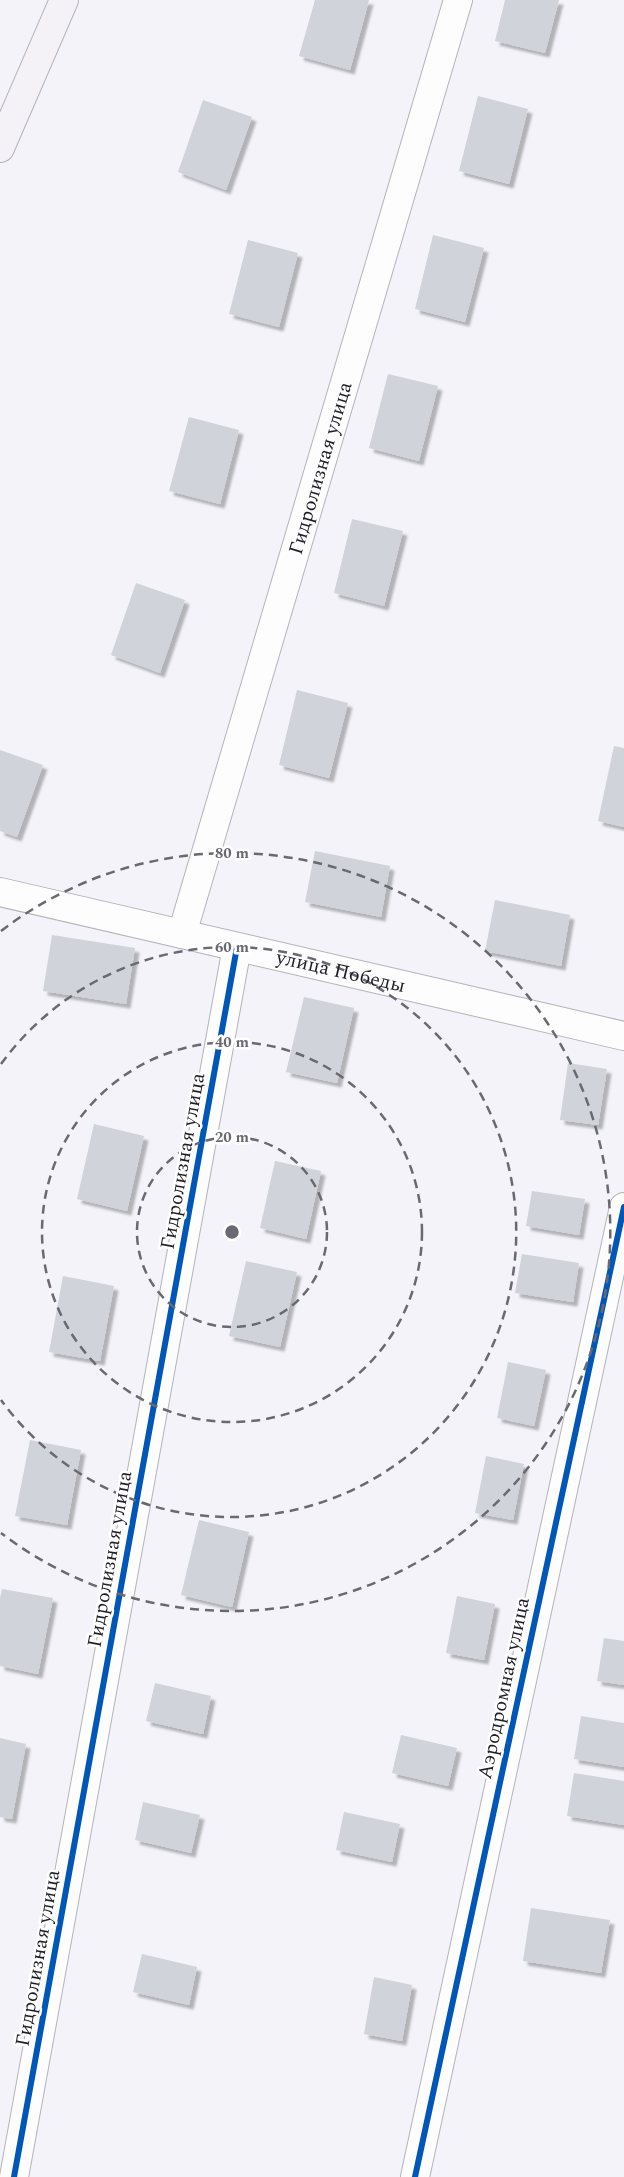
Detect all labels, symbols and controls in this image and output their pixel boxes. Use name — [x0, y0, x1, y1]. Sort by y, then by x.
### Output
street label: Гидролизная улица — [281, 378, 361, 558]
text: 80 m — [215, 842, 250, 865]
text: 60 m — [215, 936, 250, 959]
street label: улица Победы — [272, 942, 408, 1001]
text: 40 m — [215, 1031, 250, 1054]
street label: Гидролизная улица — [153, 1070, 213, 1252]
text: 20 m — [215, 1126, 250, 1149]
centre of rings — [223, 1223, 241, 1241]
street label: Гидролизная улица — [80, 1468, 140, 1650]
street label: Аэродромная улица — [470, 1594, 538, 1782]
street label: Гидролизная улица — [8, 1867, 68, 2049]

